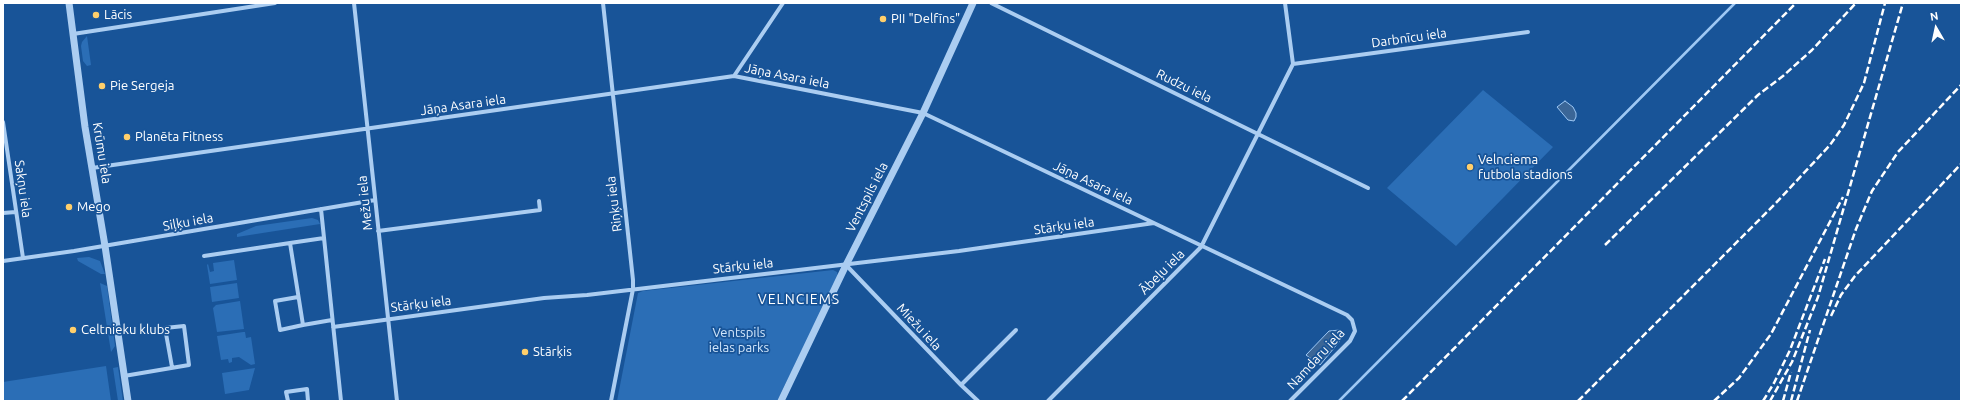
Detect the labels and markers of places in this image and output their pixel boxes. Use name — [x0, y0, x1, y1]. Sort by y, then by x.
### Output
place label: Lācis — [104, 7, 132, 23]
marker: Lācis — [91, 10, 101, 20]
place label: PII "Delfīns" — [891, 11, 960, 27]
marker: PII "Delfīns" — [878, 14, 888, 24]
place label: Pie Sergeja — [110, 78, 174, 94]
marker: Pie Sergeja — [97, 81, 107, 91]
place label: Planēta Fitness — [135, 129, 223, 145]
marker: Planēta Fitness — [122, 132, 132, 142]
place label: Velnciema futbola stadions — [1478, 152, 1573, 183]
marker: Velnciema futbola stadions — [1465, 162, 1475, 172]
place label: Mego — [77, 199, 111, 215]
marker: Mego — [64, 202, 74, 212]
place label: Celtnieku klubs — [81, 322, 170, 338]
marker: Celtnieku klubs — [68, 325, 78, 335]
place label: Stārķis — [533, 344, 572, 360]
marker: Stārķis — [520, 347, 530, 357]

